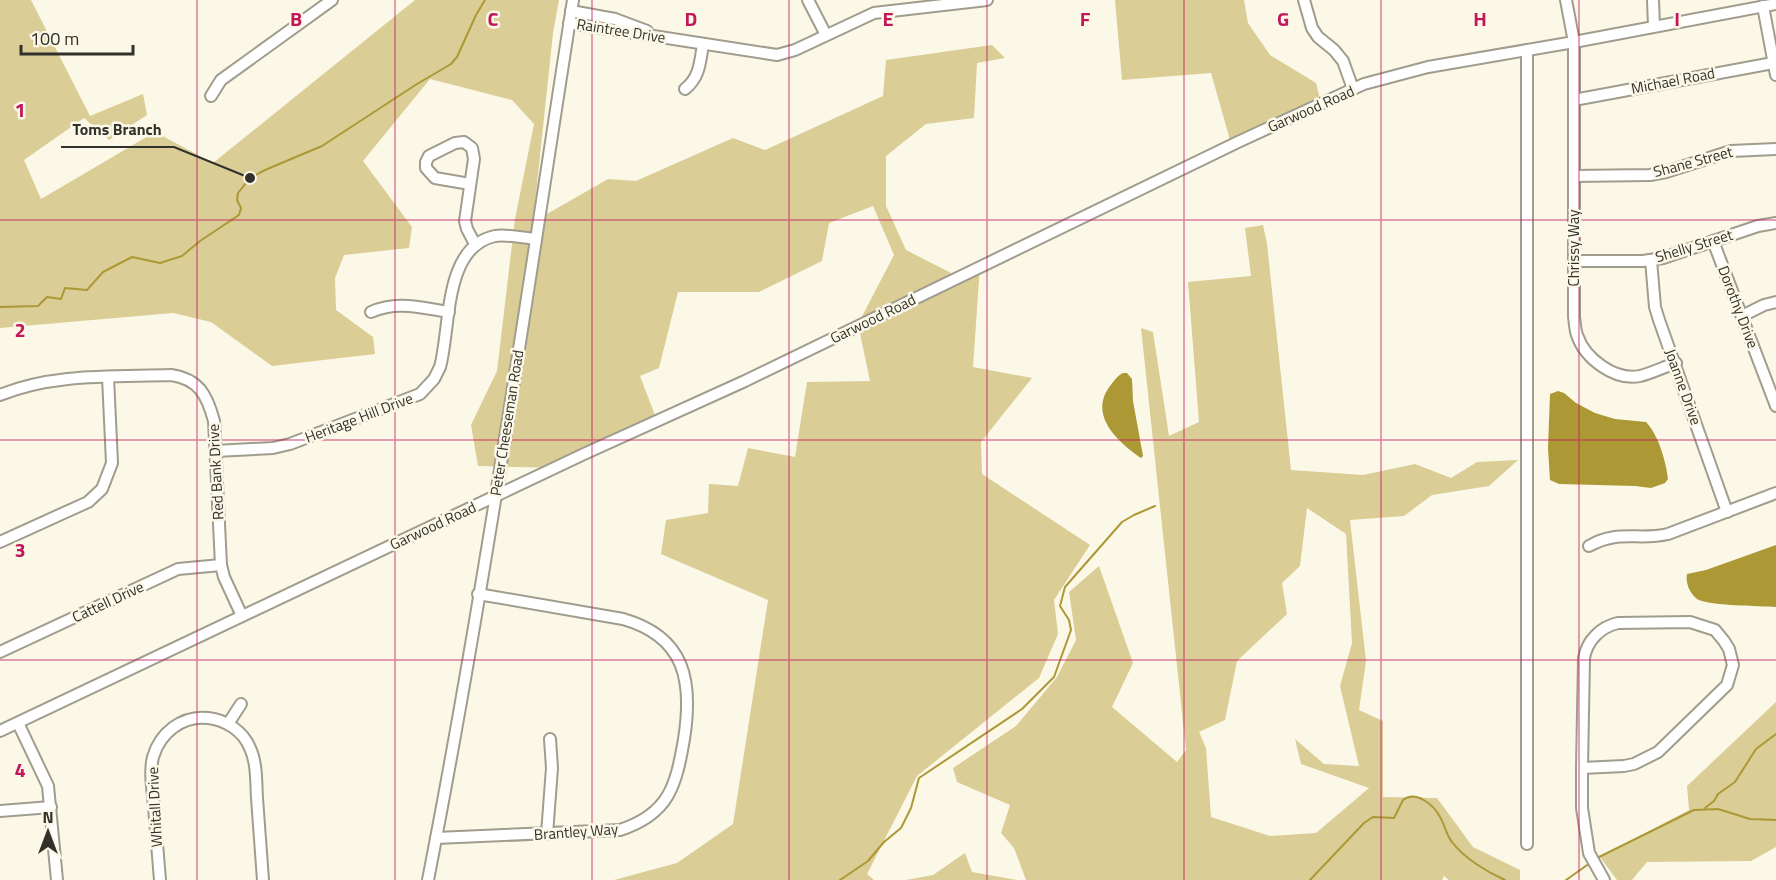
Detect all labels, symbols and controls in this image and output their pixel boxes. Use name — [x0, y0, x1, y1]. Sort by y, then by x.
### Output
text: B — [290, 3, 302, 34]
text: C — [488, 3, 499, 34]
text: D — [685, 3, 697, 34]
text: E — [882, 3, 894, 34]
text: F — [1080, 3, 1091, 34]
text: G — [1277, 3, 1289, 34]
text: H — [1473, 3, 1487, 34]
text: I — [1674, 3, 1680, 34]
street label: Raintree Drive — [575, 12, 667, 49]
scale bar — [21, 18, 134, 56]
text: 100 m — [30, 25, 79, 52]
street label: Michael Road — [1629, 61, 1717, 100]
street label: Garwood Road — [1264, 79, 1358, 138]
text: 1 — [14, 94, 26, 125]
callout: Toms Branch — [61, 113, 174, 147]
text: Toms Branch — [72, 117, 162, 141]
street label: Shane Street — [1651, 140, 1736, 183]
street label: Chrissy Way — [1562, 210, 1585, 286]
street label: Shelly Street — [1652, 223, 1736, 268]
street label: Dorothy Drive — [1712, 262, 1765, 352]
street label: Garwood Road — [826, 288, 920, 349]
text: 2 — [14, 314, 26, 345]
street label: Joanne Drive — [1659, 346, 1708, 428]
street label: Peter Cheeseman Road — [484, 348, 529, 498]
street label: Heritage Hill Drive — [302, 386, 416, 449]
street label: Red Bank Drive — [202, 423, 229, 521]
street label: Garwood Road — [386, 496, 480, 556]
text: 3 — [14, 534, 26, 565]
street label: Cattell Drive — [68, 575, 147, 628]
text: 4 — [14, 754, 26, 785]
street label: Whitall Drive — [141, 766, 168, 848]
north arrow — [18, 802, 78, 862]
text: N — [42, 805, 54, 829]
street label: Brantley Way — [533, 817, 619, 846]

